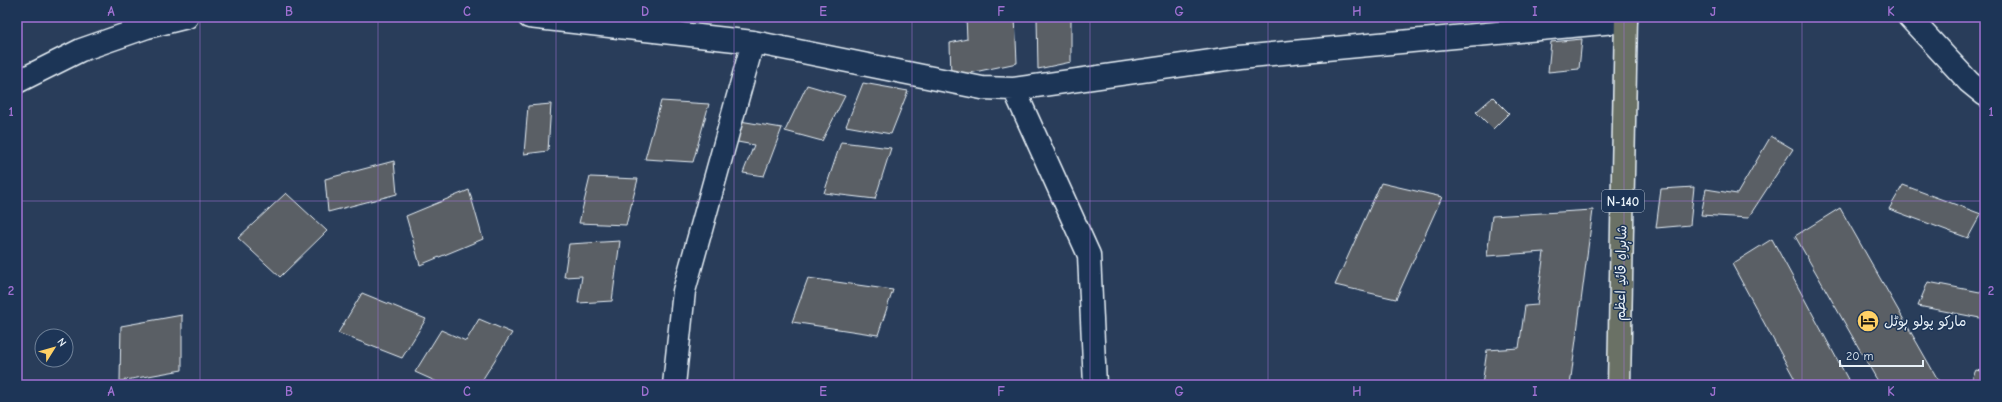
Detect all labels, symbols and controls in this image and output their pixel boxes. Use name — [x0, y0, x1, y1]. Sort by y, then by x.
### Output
text: A — [107, 4, 115, 19]
text: B — [285, 4, 293, 19]
text: C — [463, 4, 471, 19]
text: D — [641, 4, 649, 19]
text: E — [819, 4, 827, 19]
text: F — [997, 4, 1005, 19]
text: G — [1174, 4, 1184, 19]
text: H — [1352, 4, 1362, 19]
text: I — [1532, 4, 1538, 19]
text: J — [1710, 4, 1716, 19]
text: K — [1887, 4, 1895, 19]
text: 1 — [8, 104, 14, 119]
text: 1 — [1988, 104, 1994, 119]
road number: N-140 — [1602, 190, 1644, 212]
street label: شاہراہِ قائدِ اعظم — [1612, 225, 1632, 321]
text: 2 — [8, 283, 14, 298]
text: 2 — [1988, 283, 1994, 298]
hotel icon: مارکو پولو ہوٹل — [1855, 308, 1881, 334]
place label: مارکو پولو ہوٹل — [1884, 313, 1966, 331]
north arrow — [34, 328, 74, 368]
text: N — [54, 336, 69, 349]
scale bar — [1840, 342, 1923, 368]
text: 20 m — [1846, 349, 1874, 363]
text: A — [107, 384, 115, 399]
text: B — [285, 384, 293, 399]
text: C — [463, 384, 471, 399]
text: D — [641, 384, 649, 399]
text: E — [819, 384, 827, 399]
text: F — [997, 384, 1005, 399]
text: G — [1174, 384, 1184, 399]
text: H — [1352, 384, 1362, 399]
text: I — [1532, 384, 1538, 399]
text: J — [1710, 384, 1716, 399]
text: K — [1887, 384, 1895, 399]

